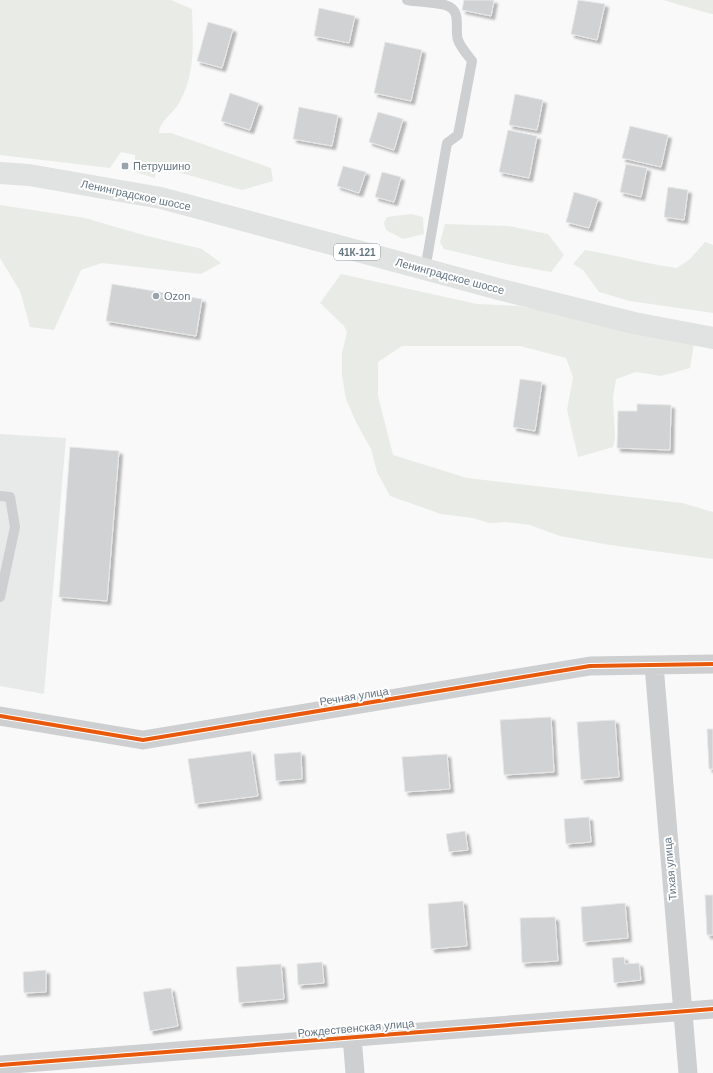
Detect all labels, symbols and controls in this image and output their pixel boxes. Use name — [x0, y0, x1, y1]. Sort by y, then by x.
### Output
place label: Петрушино — [133, 160, 190, 172]
marker: Петрушино — [120, 161, 130, 171]
street label: Ленинградское шоссе — [80, 177, 192, 213]
road number: 41К-121 — [334, 244, 380, 260]
street label: Ленинградское шоссе — [394, 256, 506, 296]
place label: Ozon — [164, 290, 190, 302]
marker: Ozon — [151, 291, 161, 301]
street label: Речная улица — [319, 684, 390, 707]
street label: Тихая улица — [661, 836, 679, 901]
street label: Рождественская улица — [297, 1017, 416, 1039]

